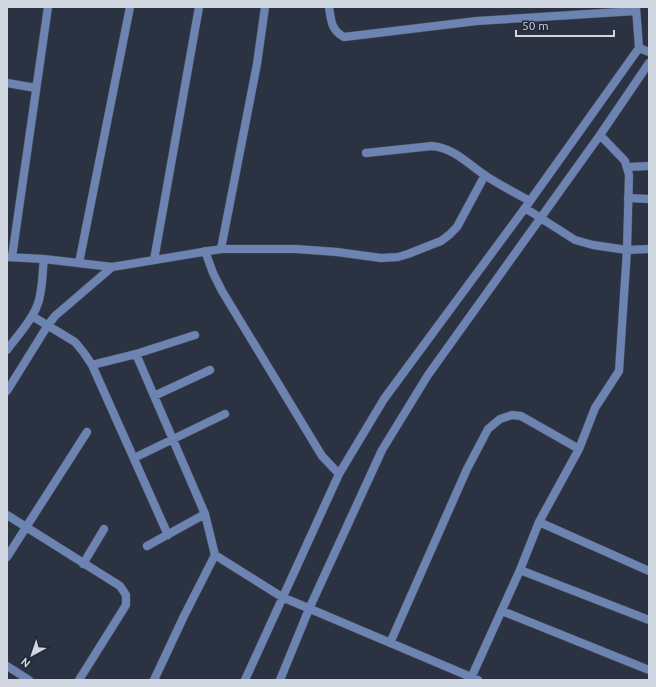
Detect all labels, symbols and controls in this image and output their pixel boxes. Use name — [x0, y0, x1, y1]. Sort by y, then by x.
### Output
scale bar — [516, 12, 614, 38]
text: 50 m — [522, 19, 549, 32]
north arrow — [12, 635, 52, 675]
text: N — [19, 655, 33, 670]

